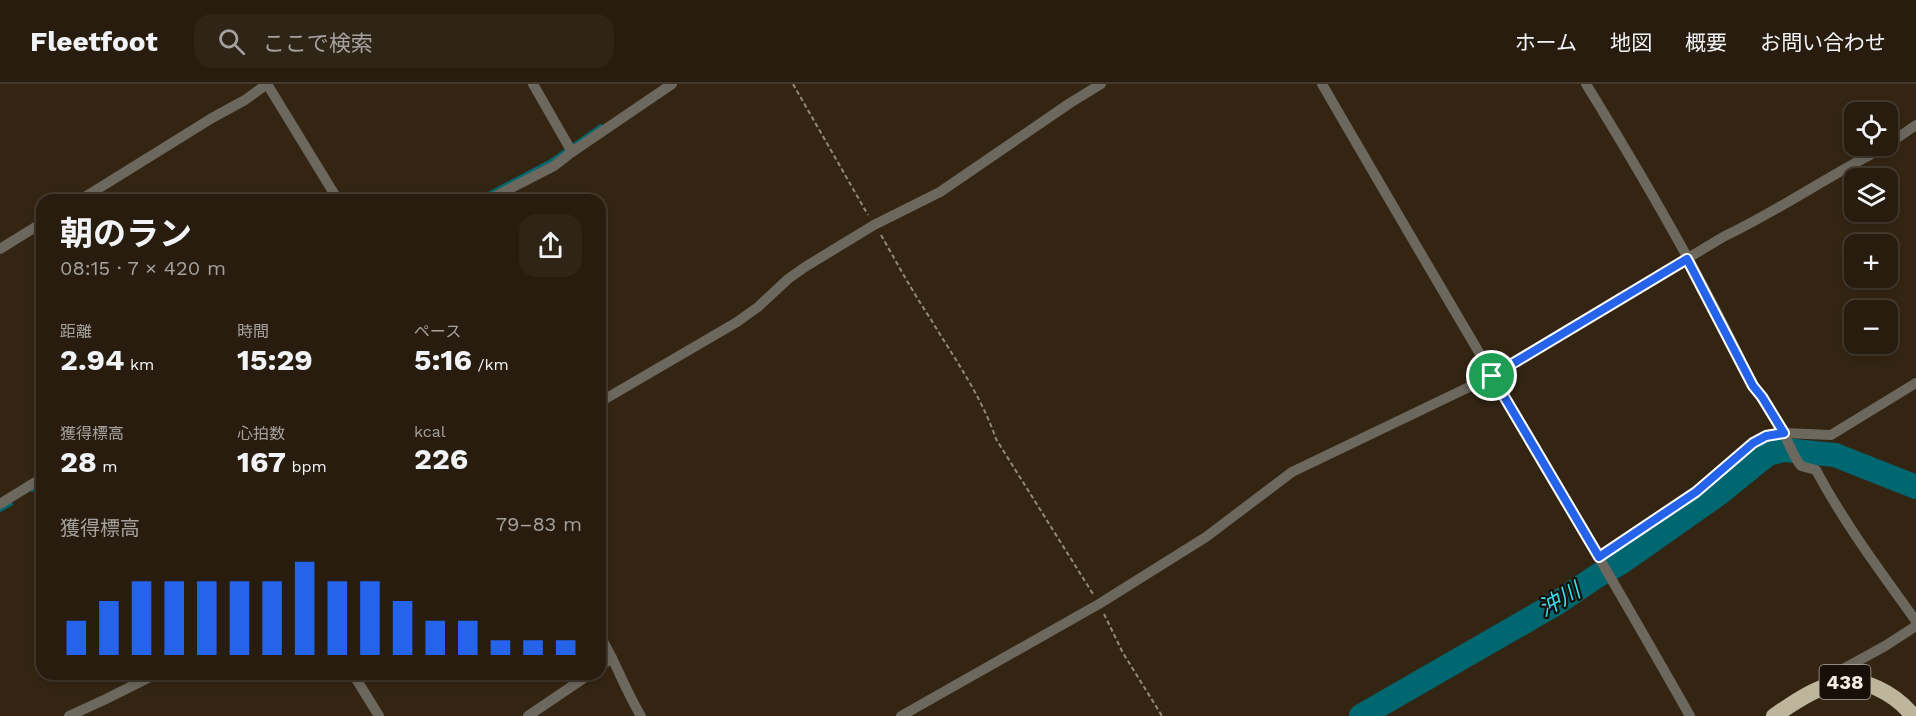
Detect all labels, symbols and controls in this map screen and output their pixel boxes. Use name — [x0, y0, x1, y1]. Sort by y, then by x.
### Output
search box — [194, 14, 614, 68]
text: Fleetfoot — [30, 25, 158, 58]
icon: search — [215, 25, 248, 58]
text: ホーム — [1515, 30, 1577, 55]
text: 地図 — [1610, 30, 1652, 55]
text: 概要 — [1685, 30, 1727, 55]
text: お問い合わせ — [1760, 30, 1886, 55]
text: ここで検索 — [263, 31, 373, 56]
map controls — [1844, 102, 1898, 354]
button: locate — [1844, 102, 1898, 156]
button: layers — [1844, 168, 1898, 222]
text: 朝のラン — [60, 214, 192, 253]
button: share — [519, 214, 582, 277]
button: + — [1844, 234, 1898, 288]
text: 08:15 · 7 × 420 m — [60, 256, 226, 280]
button: − — [1844, 300, 1898, 354]
text: 距離 — [60, 322, 92, 341]
text: 時間 — [237, 322, 269, 341]
text: ペース — [414, 322, 461, 341]
text: 2.94 — [60, 342, 124, 377]
text: 15:29 — [237, 342, 313, 377]
text: 5:16 — [414, 342, 472, 377]
pin — [1466, 350, 1517, 401]
text: km — [124, 355, 154, 374]
text: /km — [472, 355, 509, 374]
icon: arrive — [1475, 359, 1508, 392]
text: kcal — [414, 422, 446, 441]
text: 獲得標高 — [60, 424, 124, 443]
text: 心拍数 — [237, 424, 285, 443]
text: 226 — [414, 441, 468, 476]
text: 28 — [60, 444, 97, 479]
text: 167 — [237, 444, 286, 479]
text: m — [97, 457, 117, 476]
text: bpm — [286, 457, 327, 476]
text: 79–83 m — [496, 512, 582, 536]
text: 獲得標高 — [60, 516, 140, 540]
water label: 沖川 — [1534, 577, 1586, 621]
road number: 438 — [1820, 665, 1870, 699]

